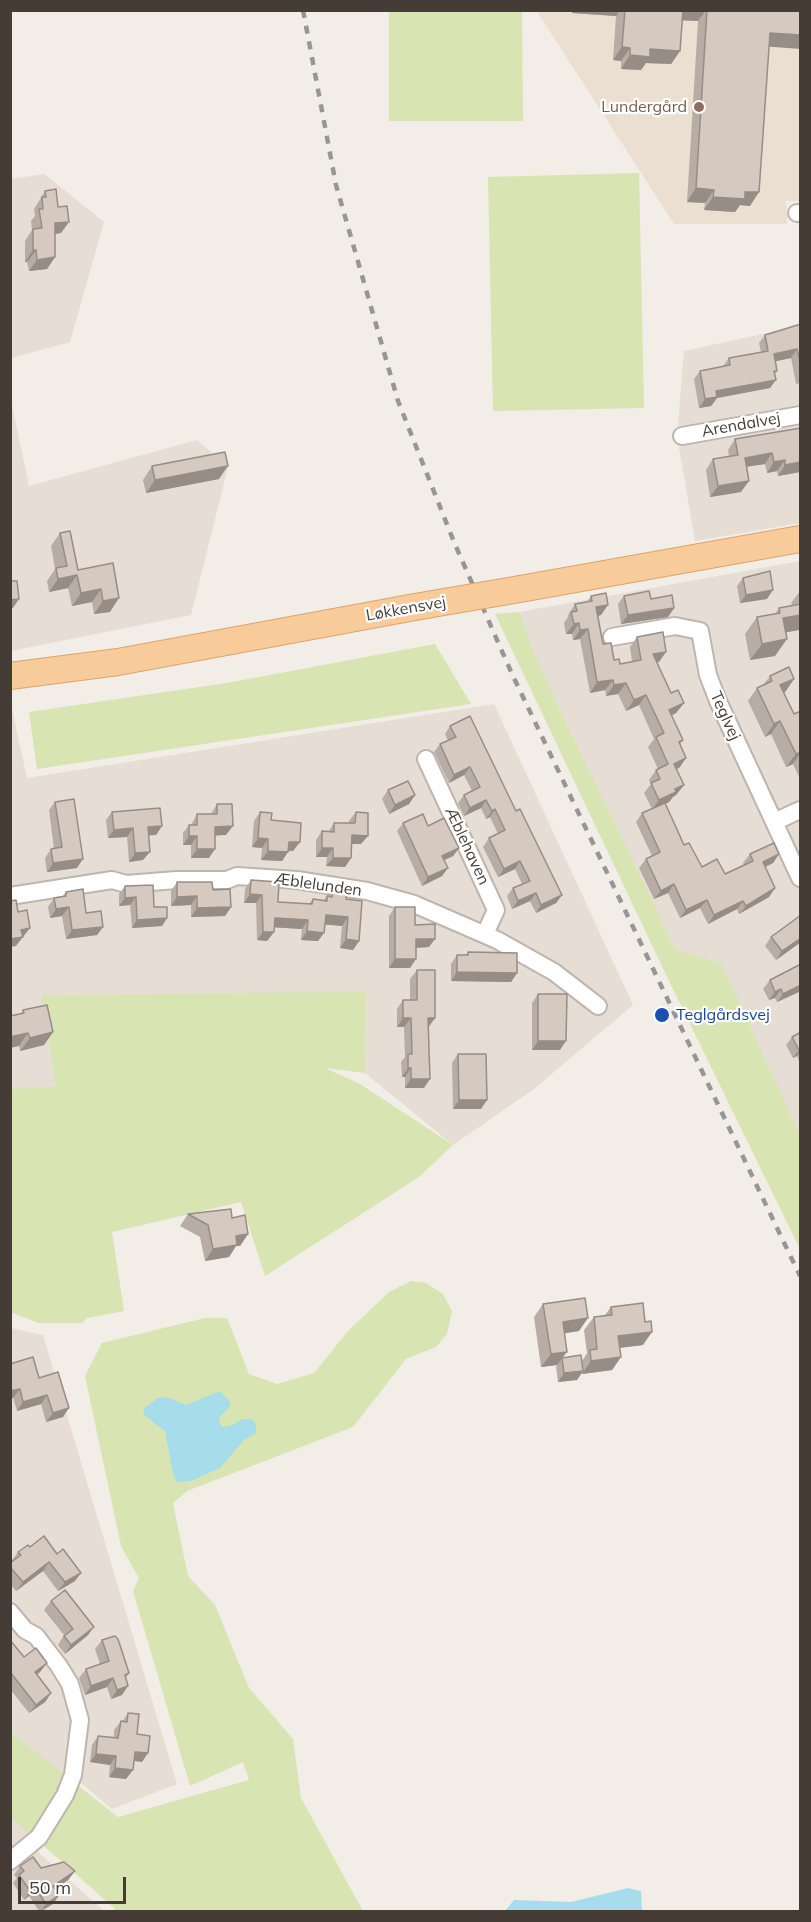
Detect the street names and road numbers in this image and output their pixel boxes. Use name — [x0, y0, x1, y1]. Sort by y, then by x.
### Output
street label: Arendalvej — [700, 409, 782, 441]
street label: Løkkensvej — [365, 593, 447, 625]
street label: Teglvej — [706, 689, 744, 743]
street label: Æblehaven — [441, 804, 493, 888]
street label: Æblelunden — [273, 869, 363, 901]

